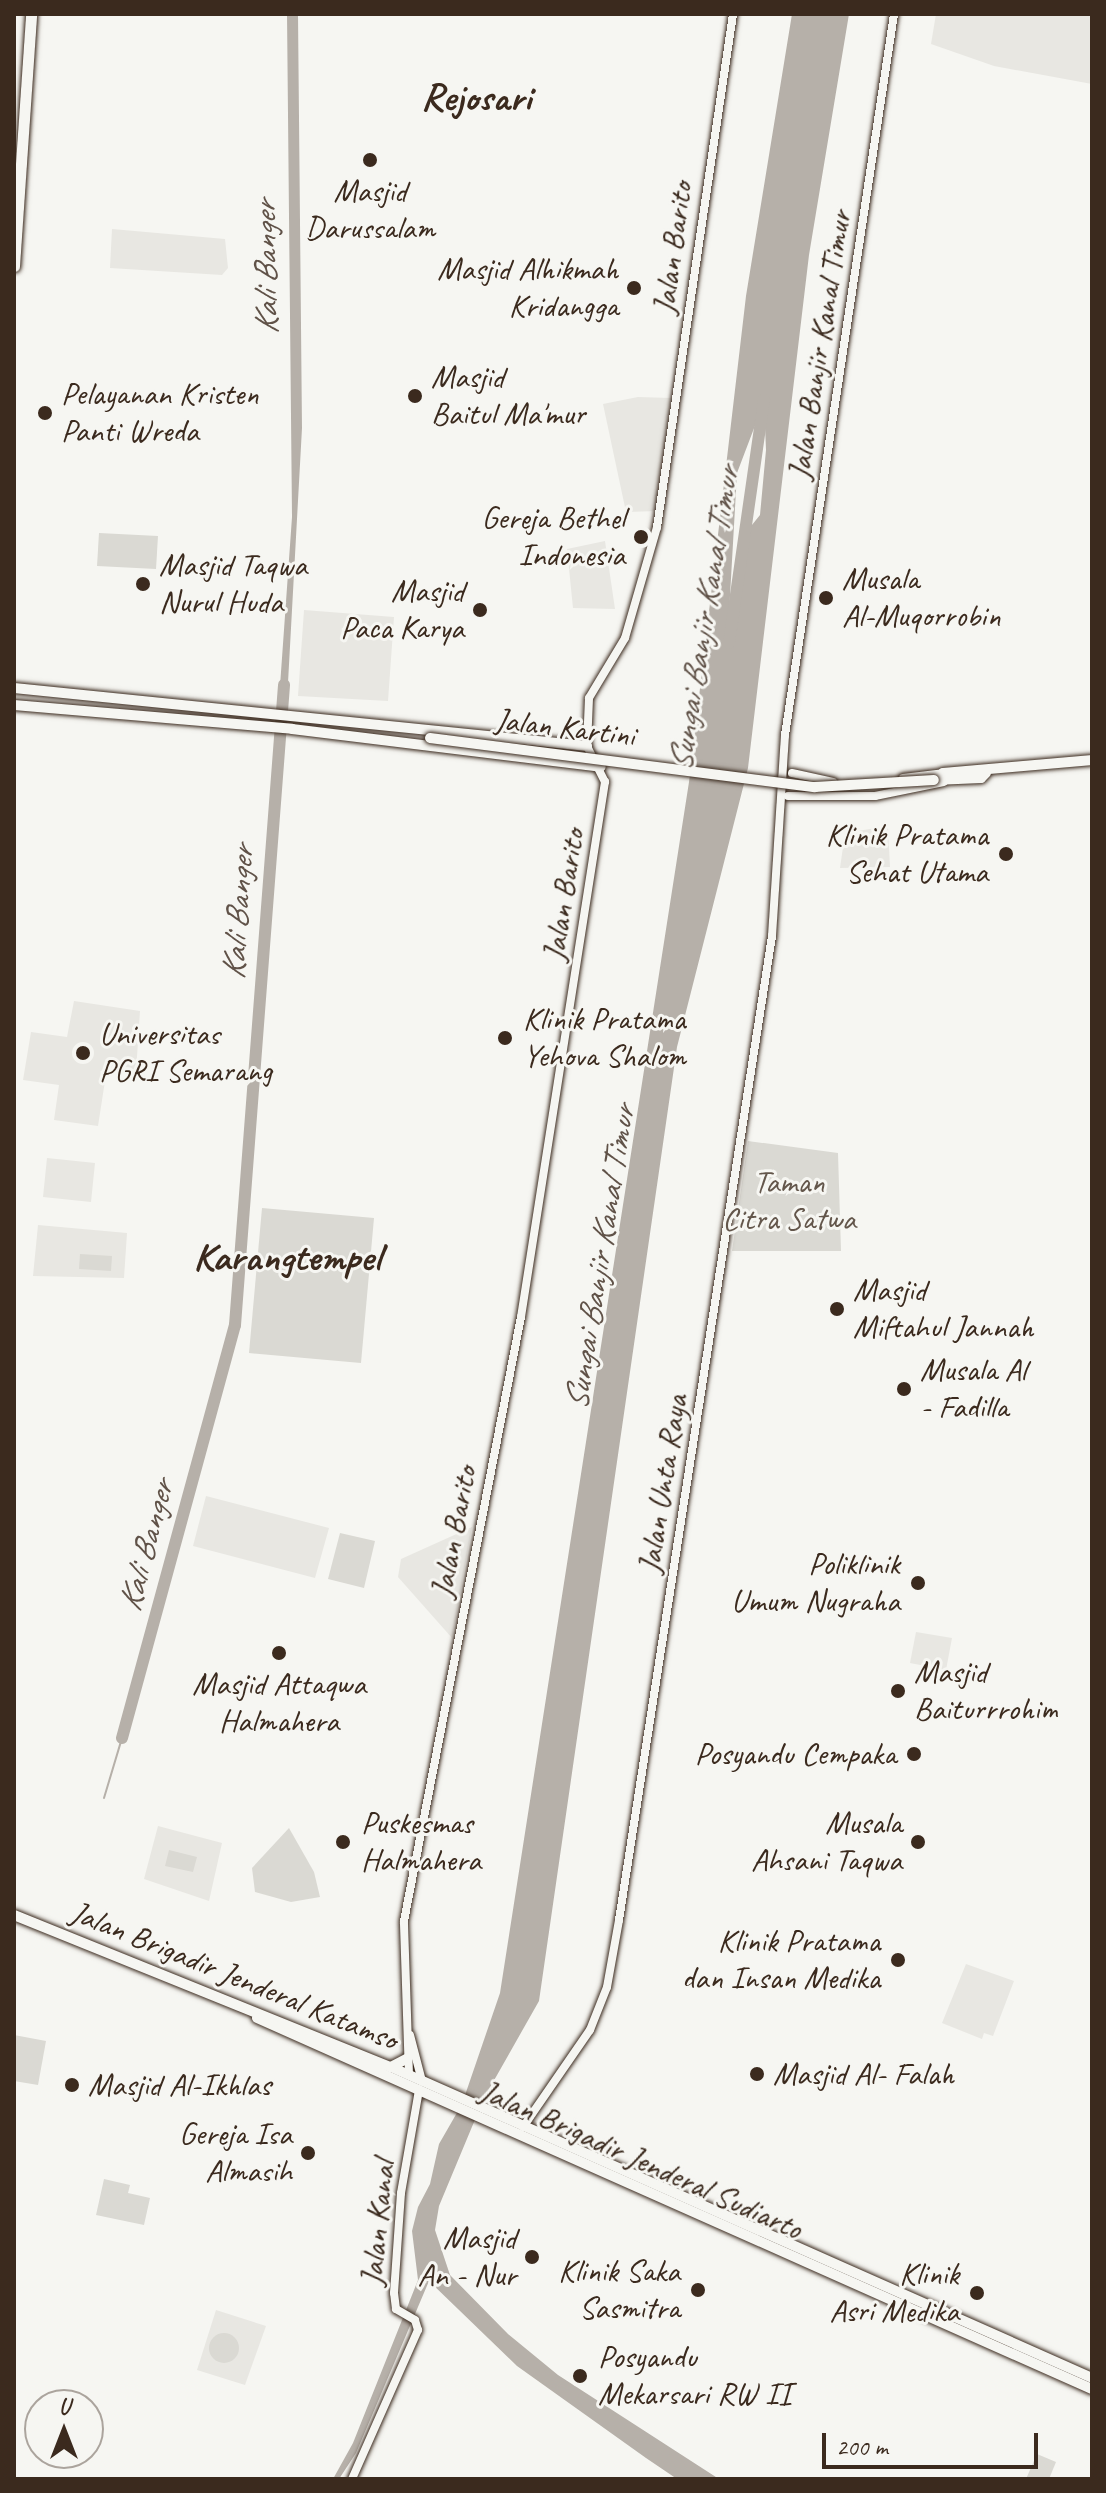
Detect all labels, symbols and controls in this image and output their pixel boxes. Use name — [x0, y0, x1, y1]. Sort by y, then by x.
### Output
district label: Rejosari — [421, 73, 531, 121]
marker: Masjid Darussalam — [361, 151, 379, 169]
place label: Masjid Darussalam — [305, 173, 435, 248]
street label: Jalan Barito — [645, 179, 701, 317]
water label: Kali Banger — [243, 201, 287, 335]
street label: Jalan Banjir Kanal Timur — [780, 208, 860, 482]
place label: Masjid Alhikmah Kridangga — [438, 251, 618, 326]
marker: Masjid Alhikmah Kridangga — [625, 279, 643, 297]
place label: Masjid Baitul Ma'mur — [431, 359, 585, 434]
place label: Pelayanan Kristen Panti Wreda — [61, 376, 259, 451]
marker: Masjid Baitul Ma'mur — [406, 387, 424, 405]
marker: Pelayanan Kristen Panti Wreda — [36, 404, 54, 422]
water label: Sungai Banjir Kanal Timur — [659, 465, 747, 773]
place label: Gereja Bethel Indonesia — [482, 500, 625, 575]
marker: Gereja Bethel Indonesia — [632, 528, 650, 546]
place label: Masjid Taqwa Nurul Huda — [159, 547, 307, 622]
place label: Musala Al-Muqorrobin — [842, 561, 1000, 636]
place label: Masjid Paca Karya — [341, 573, 464, 648]
marker: Masjid Taqwa Nurul Huda — [134, 575, 152, 593]
marker: Musala Al-Muqorrobin — [817, 589, 835, 607]
marker: Masjid Paca Karya — [471, 601, 489, 619]
street label: Jalan Kartini — [493, 700, 637, 756]
place label: Klinik Pratama Sehat Utama — [826, 817, 988, 892]
street label: Jalan Barito — [535, 826, 593, 964]
marker: Klinik Pratama Sehat Utama — [995, 843, 1017, 865]
water label: Kali Banger — [212, 845, 262, 981]
place label: Klinik Pratama Yehova Shalom — [523, 1001, 685, 1076]
place label: Universitas PGRI Semarang — [99, 1016, 272, 1091]
marker: Klinik Pratama Yehova Shalom — [494, 1027, 516, 1049]
marker: Universitas PGRI Semarang — [74, 1044, 92, 1062]
water label: Sungai Banjir Kanal Timur — [555, 1104, 643, 1412]
park label: Taman Citra Satwa — [723, 1164, 855, 1239]
district label: Karangtempel — [193, 1233, 381, 1281]
place label: Masjid Miftahul Jannah — [853, 1272, 1033, 1347]
marker: Masjid Miftahul Jannah — [828, 1300, 846, 1318]
place label: Musala Al - Fadilla — [920, 1352, 1026, 1427]
marker: Musala Al - Fadilla — [895, 1380, 913, 1398]
street label: Jalan Unta Raya — [630, 1392, 696, 1576]
street label: Jalan Barito — [422, 1463, 486, 1601]
water label: Kali Banger — [108, 1476, 182, 1616]
place label: Poliklinik Umum Nugraha — [732, 1546, 900, 1621]
marker: Poliklinik Umum Nugraha — [907, 1572, 929, 1594]
marker: Masjid Attaqwa Halmahera — [270, 1644, 288, 1662]
place label: Masjid Baiturrrohim — [914, 1654, 1057, 1729]
place label: Masjid Attaqwa Halmahera — [192, 1666, 366, 1741]
marker: Masjid Baiturrrohim — [889, 1682, 907, 1700]
place label: Posyandu Cempaka — [696, 1735, 896, 1773]
marker: Posyandu Cempaka — [903, 1743, 925, 1765]
place label: Puskesmas Halmahera — [361, 1805, 481, 1880]
place label: Musala Ahsani Taqwa — [751, 1805, 902, 1880]
marker: Puskesmas Halmahera — [332, 1831, 354, 1853]
marker: Musala Ahsani Taqwa — [909, 1833, 927, 1851]
street label: Jalan Brigadir Jenderal Katamso — [65, 1893, 403, 2059]
place label: Klinik Pratama dan Insan Medika — [681, 1923, 880, 1998]
marker: Klinik Pratama dan Insan Medika — [887, 1949, 909, 1971]
place label: Masjid Al- Falah — [773, 2055, 954, 2093]
marker: Masjid Al- Falah — [748, 2065, 766, 2083]
place label: Masjid Al-Ikhlas — [88, 2066, 271, 2104]
street label: Jalan Brigadir Jenderal Sudiarto — [475, 2072, 807, 2248]
marker: Masjid Al-Ikhlas — [63, 2076, 81, 2094]
place label: Gereja Isa Almasih — [179, 2116, 292, 2191]
marker: Gereja Isa Almasih — [299, 2144, 317, 2162]
street label: Jalan Kanal — [352, 2159, 404, 2287]
place label: Masjid An - Nur — [417, 2220, 516, 2295]
marker: Masjid An - Nur — [523, 2248, 541, 2266]
place label: Klinik Saka Sasmitra — [559, 2253, 680, 2328]
place label: Klinik Asri Medika — [830, 2256, 959, 2331]
marker: Klinik Saka Sasmitra — [687, 2279, 709, 2301]
marker: Klinik Asri Medika — [966, 2282, 988, 2304]
place label: Posyandu Mekarsari RW II — [598, 2339, 791, 2414]
marker: Posyandu Mekarsari RW II — [569, 2365, 591, 2387]
north arrow — [24, 2389, 104, 2469]
text: U — [59, 2393, 69, 2421]
scale bar — [826, 2417, 1042, 2467]
text: 200 m — [836, 2432, 888, 2462]

